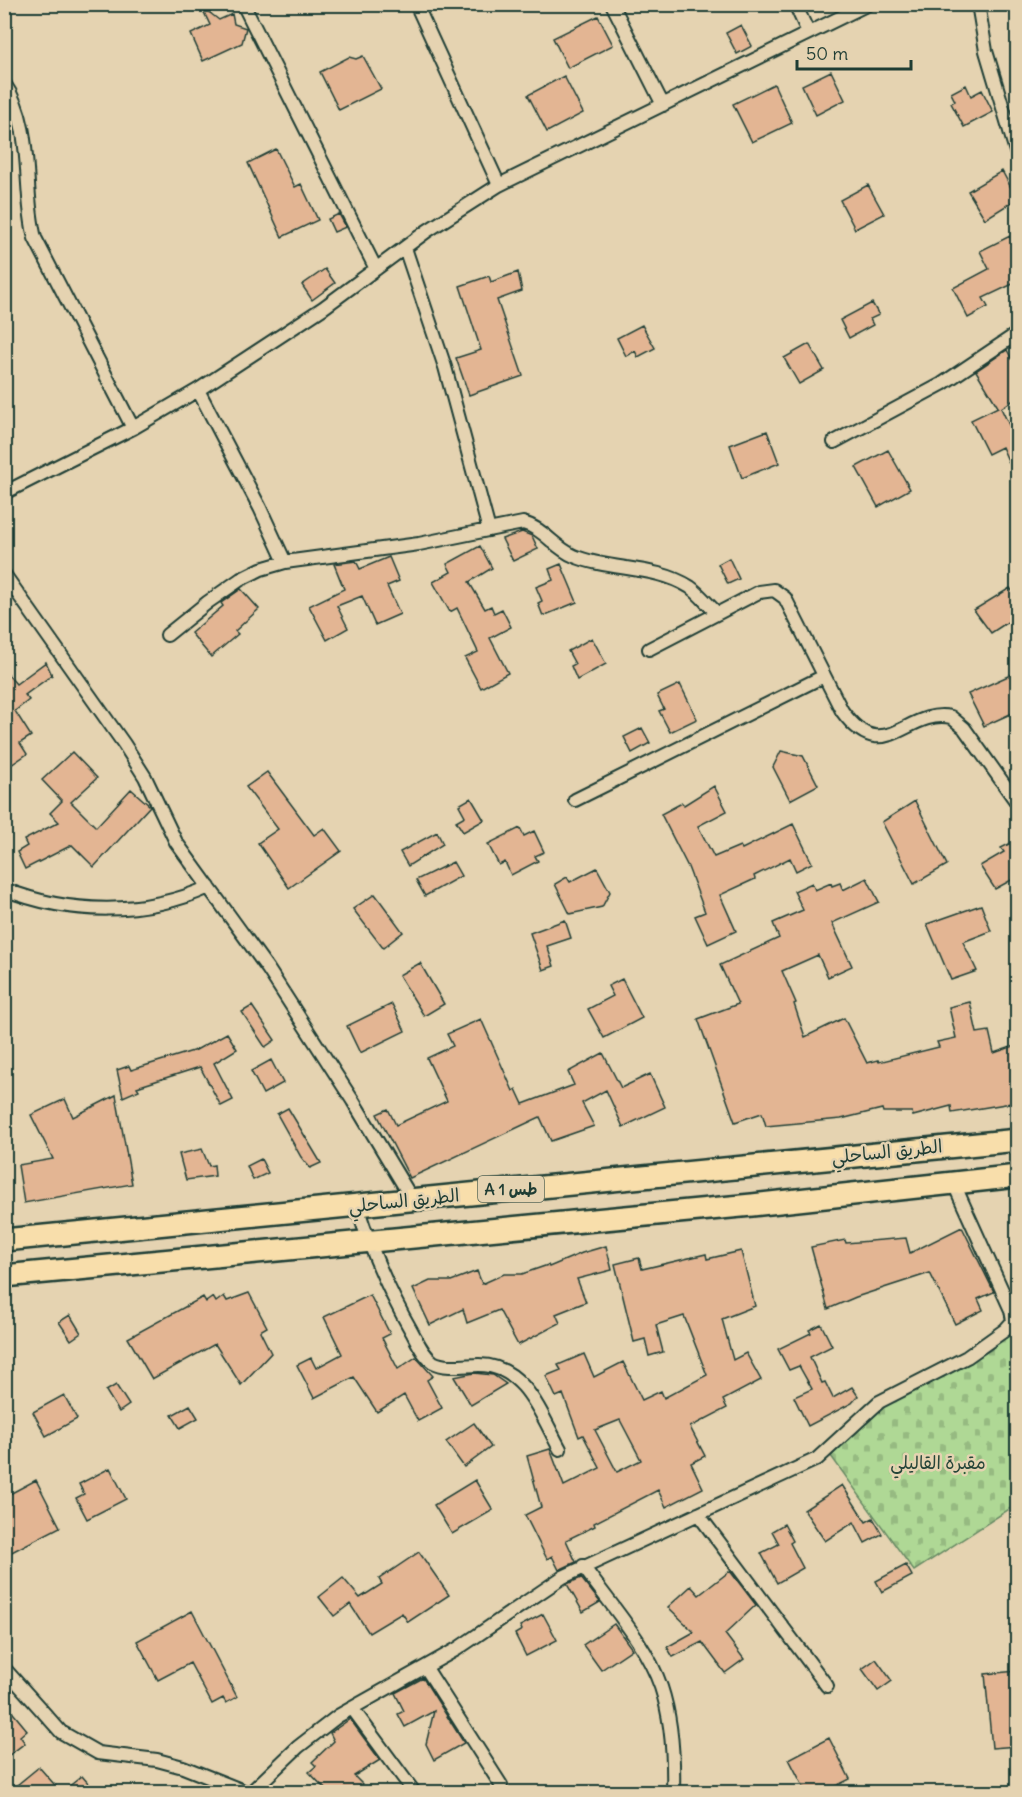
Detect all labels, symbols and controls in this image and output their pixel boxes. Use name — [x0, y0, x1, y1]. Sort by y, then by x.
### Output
scale bar — [797, 33, 911, 71]
text: 50 m — [806, 42, 848, 65]
street label: الطريق الساحلي — [830, 1134, 944, 1174]
road number: A 1 طس — [478, 1176, 544, 1202]
street label: الطريق الساحلي — [347, 1183, 461, 1223]
park label: مقبرة القاليلي — [890, 1451, 986, 1479]

